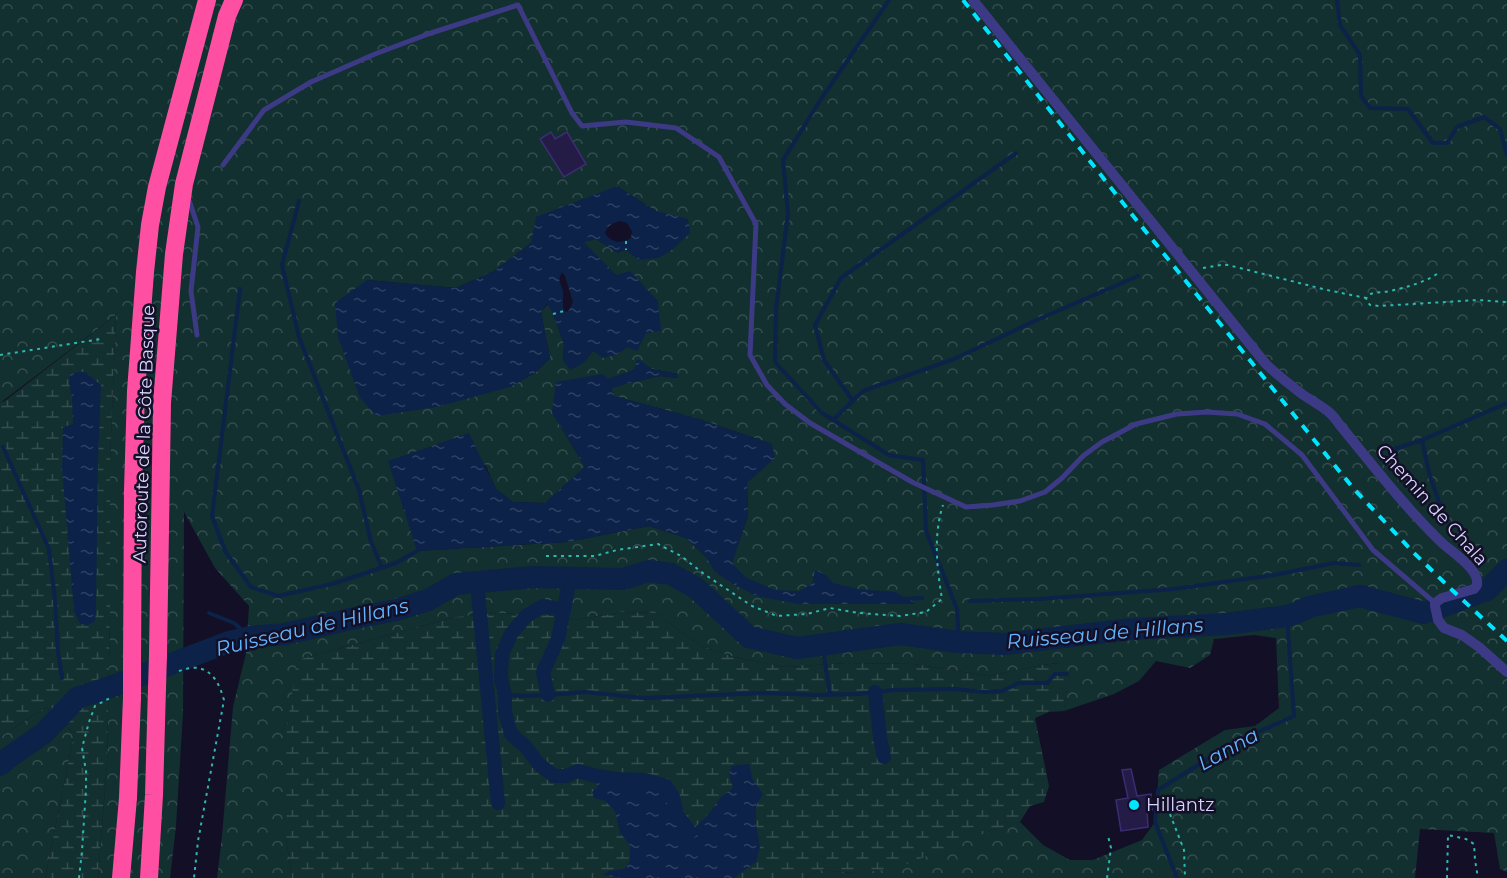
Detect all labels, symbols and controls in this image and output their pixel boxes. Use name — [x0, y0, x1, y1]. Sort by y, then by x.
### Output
street label: Autoroute de la Côte Basque — [128, 304, 160, 563]
street label: Chemin de Chala — [1372, 440, 1492, 570]
water label: Ruisseau de Hillans — [213, 593, 411, 661]
water label: Ruisseau de Hillans — [1006, 612, 1205, 654]
water label: Lanna — [1193, 723, 1263, 775]
place label: Hillantz — [1146, 794, 1214, 816]
marker: Hillantz — [1127, 798, 1141, 812]

